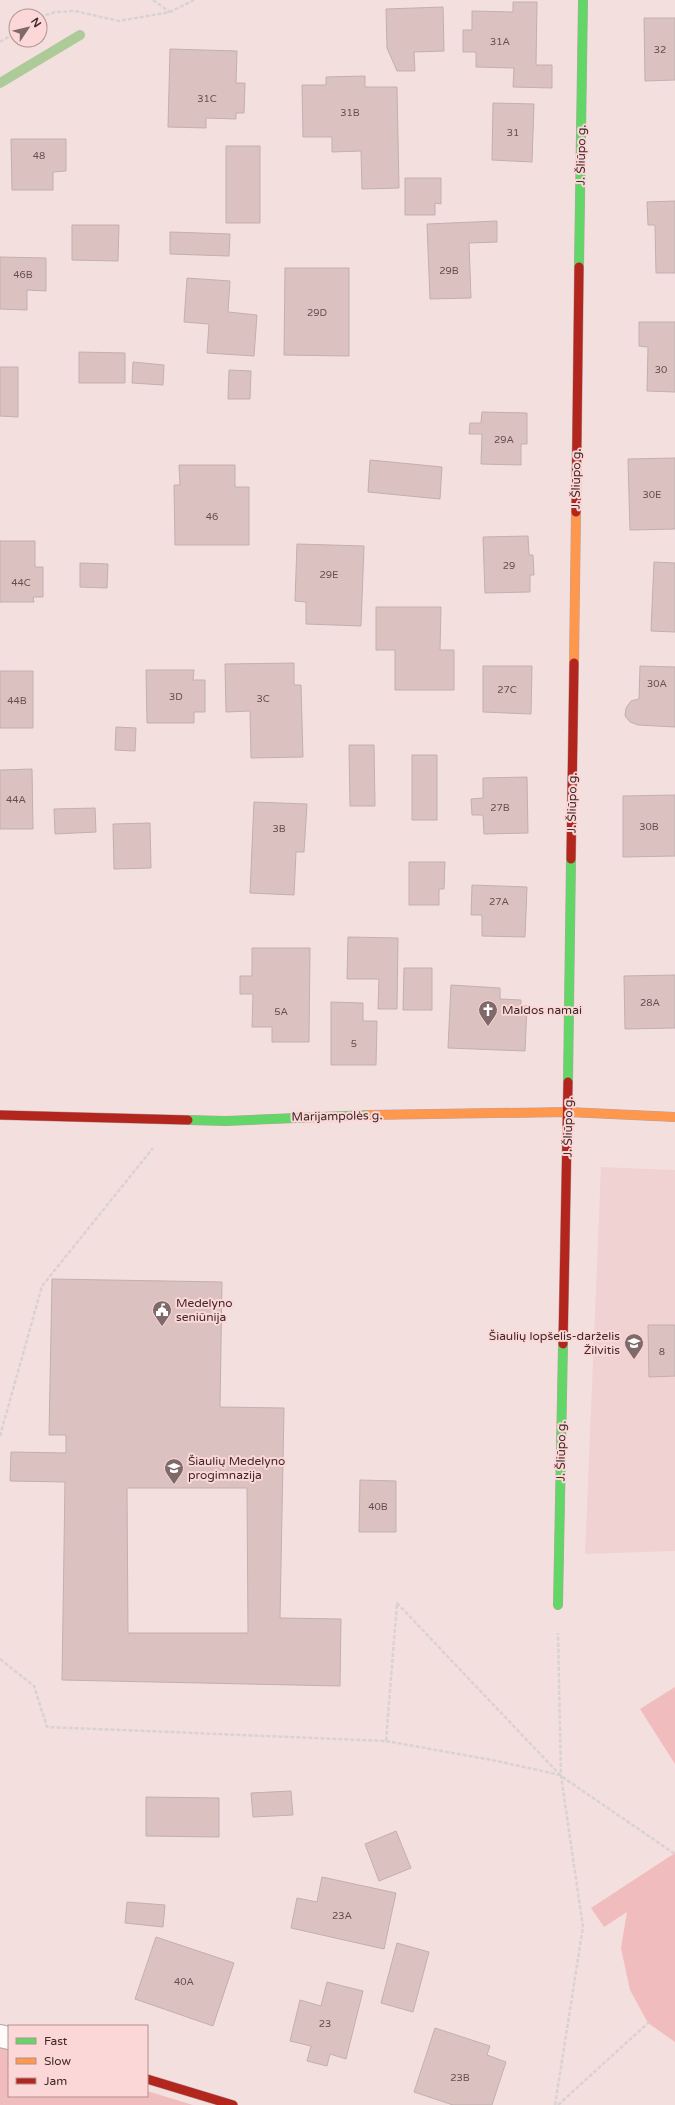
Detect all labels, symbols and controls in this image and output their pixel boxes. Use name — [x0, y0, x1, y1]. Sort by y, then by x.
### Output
north arrow — [8, 8, 48, 48]
text: N — [28, 15, 44, 30]
house number: 31A — [490, 36, 510, 48]
house number: 32 — [654, 44, 666, 56]
house number: 31C — [197, 93, 217, 105]
house number: 31B — [340, 107, 360, 119]
street label: J. Šliūpo g. — [573, 124, 589, 186]
house number: 31 — [507, 127, 519, 139]
house number: 48 — [33, 150, 45, 162]
house number: 29B — [439, 265, 459, 277]
house number: 46B — [13, 269, 33, 281]
house number: 29D — [307, 307, 327, 319]
house number: 30 — [655, 364, 667, 376]
house number: 29A — [494, 434, 514, 446]
street label: J. Šliūpo g. — [568, 448, 584, 510]
house number: 30E — [643, 489, 661, 501]
house number: 46 — [206, 511, 218, 523]
house number: 29 — [503, 560, 515, 572]
house number: 29E — [320, 569, 338, 581]
house number: 44C — [11, 577, 31, 589]
house number: 30A — [647, 678, 667, 690]
house number: 27C — [497, 684, 517, 696]
house number: 3D — [169, 691, 183, 703]
house number: 3C — [256, 693, 270, 705]
house number: 44B — [7, 695, 27, 707]
street label: J. Šliūpo g. — [564, 772, 580, 834]
house number: 44A — [6, 794, 26, 806]
house number: 27B — [490, 802, 510, 814]
house number: 30B — [639, 821, 659, 833]
house number: 3B — [272, 823, 286, 835]
house number: 27A — [489, 896, 509, 908]
house number: 28A — [640, 997, 660, 1009]
church icon: Maldos namai — [477, 999, 499, 1027]
place label: Maldos namai — [502, 1003, 582, 1017]
house number: 5A — [274, 1006, 288, 1018]
house number: 5 — [351, 1038, 357, 1050]
street label: J. Šliūpo g. — [560, 1096, 576, 1158]
street label: Marijampolės g. — [291, 1108, 383, 1124]
place label: Medelyno seniūnija — [176, 1296, 233, 1324]
public building icon: Medelyno seniūnija — [151, 1299, 173, 1327]
place label: Šiaulių lopšelis-darželis Žilvitis — [489, 1329, 620, 1357]
school or university icon: Šiaulių lopšelis-darželis Žilvitis — [623, 1332, 645, 1360]
house number: 8 — [659, 1346, 665, 1358]
street label: J. Šliūpo g. — [553, 1420, 569, 1482]
place label: Šiaulių Medelyno progimnazija — [188, 1454, 285, 1482]
school or university icon: Šiaulių Medelyno progimnazija — [163, 1457, 185, 1485]
house number: 40B — [368, 1501, 388, 1513]
house number: 23A — [332, 1910, 352, 1922]
house number: 40A — [174, 1976, 194, 1988]
house number: 23 — [319, 2018, 331, 2030]
legend — [8, 2025, 148, 2097]
text: Fast — [44, 2034, 68, 2048]
text: Slow — [44, 2054, 71, 2068]
house number: 23B — [450, 2072, 470, 2084]
text: Jam — [44, 2074, 67, 2088]

